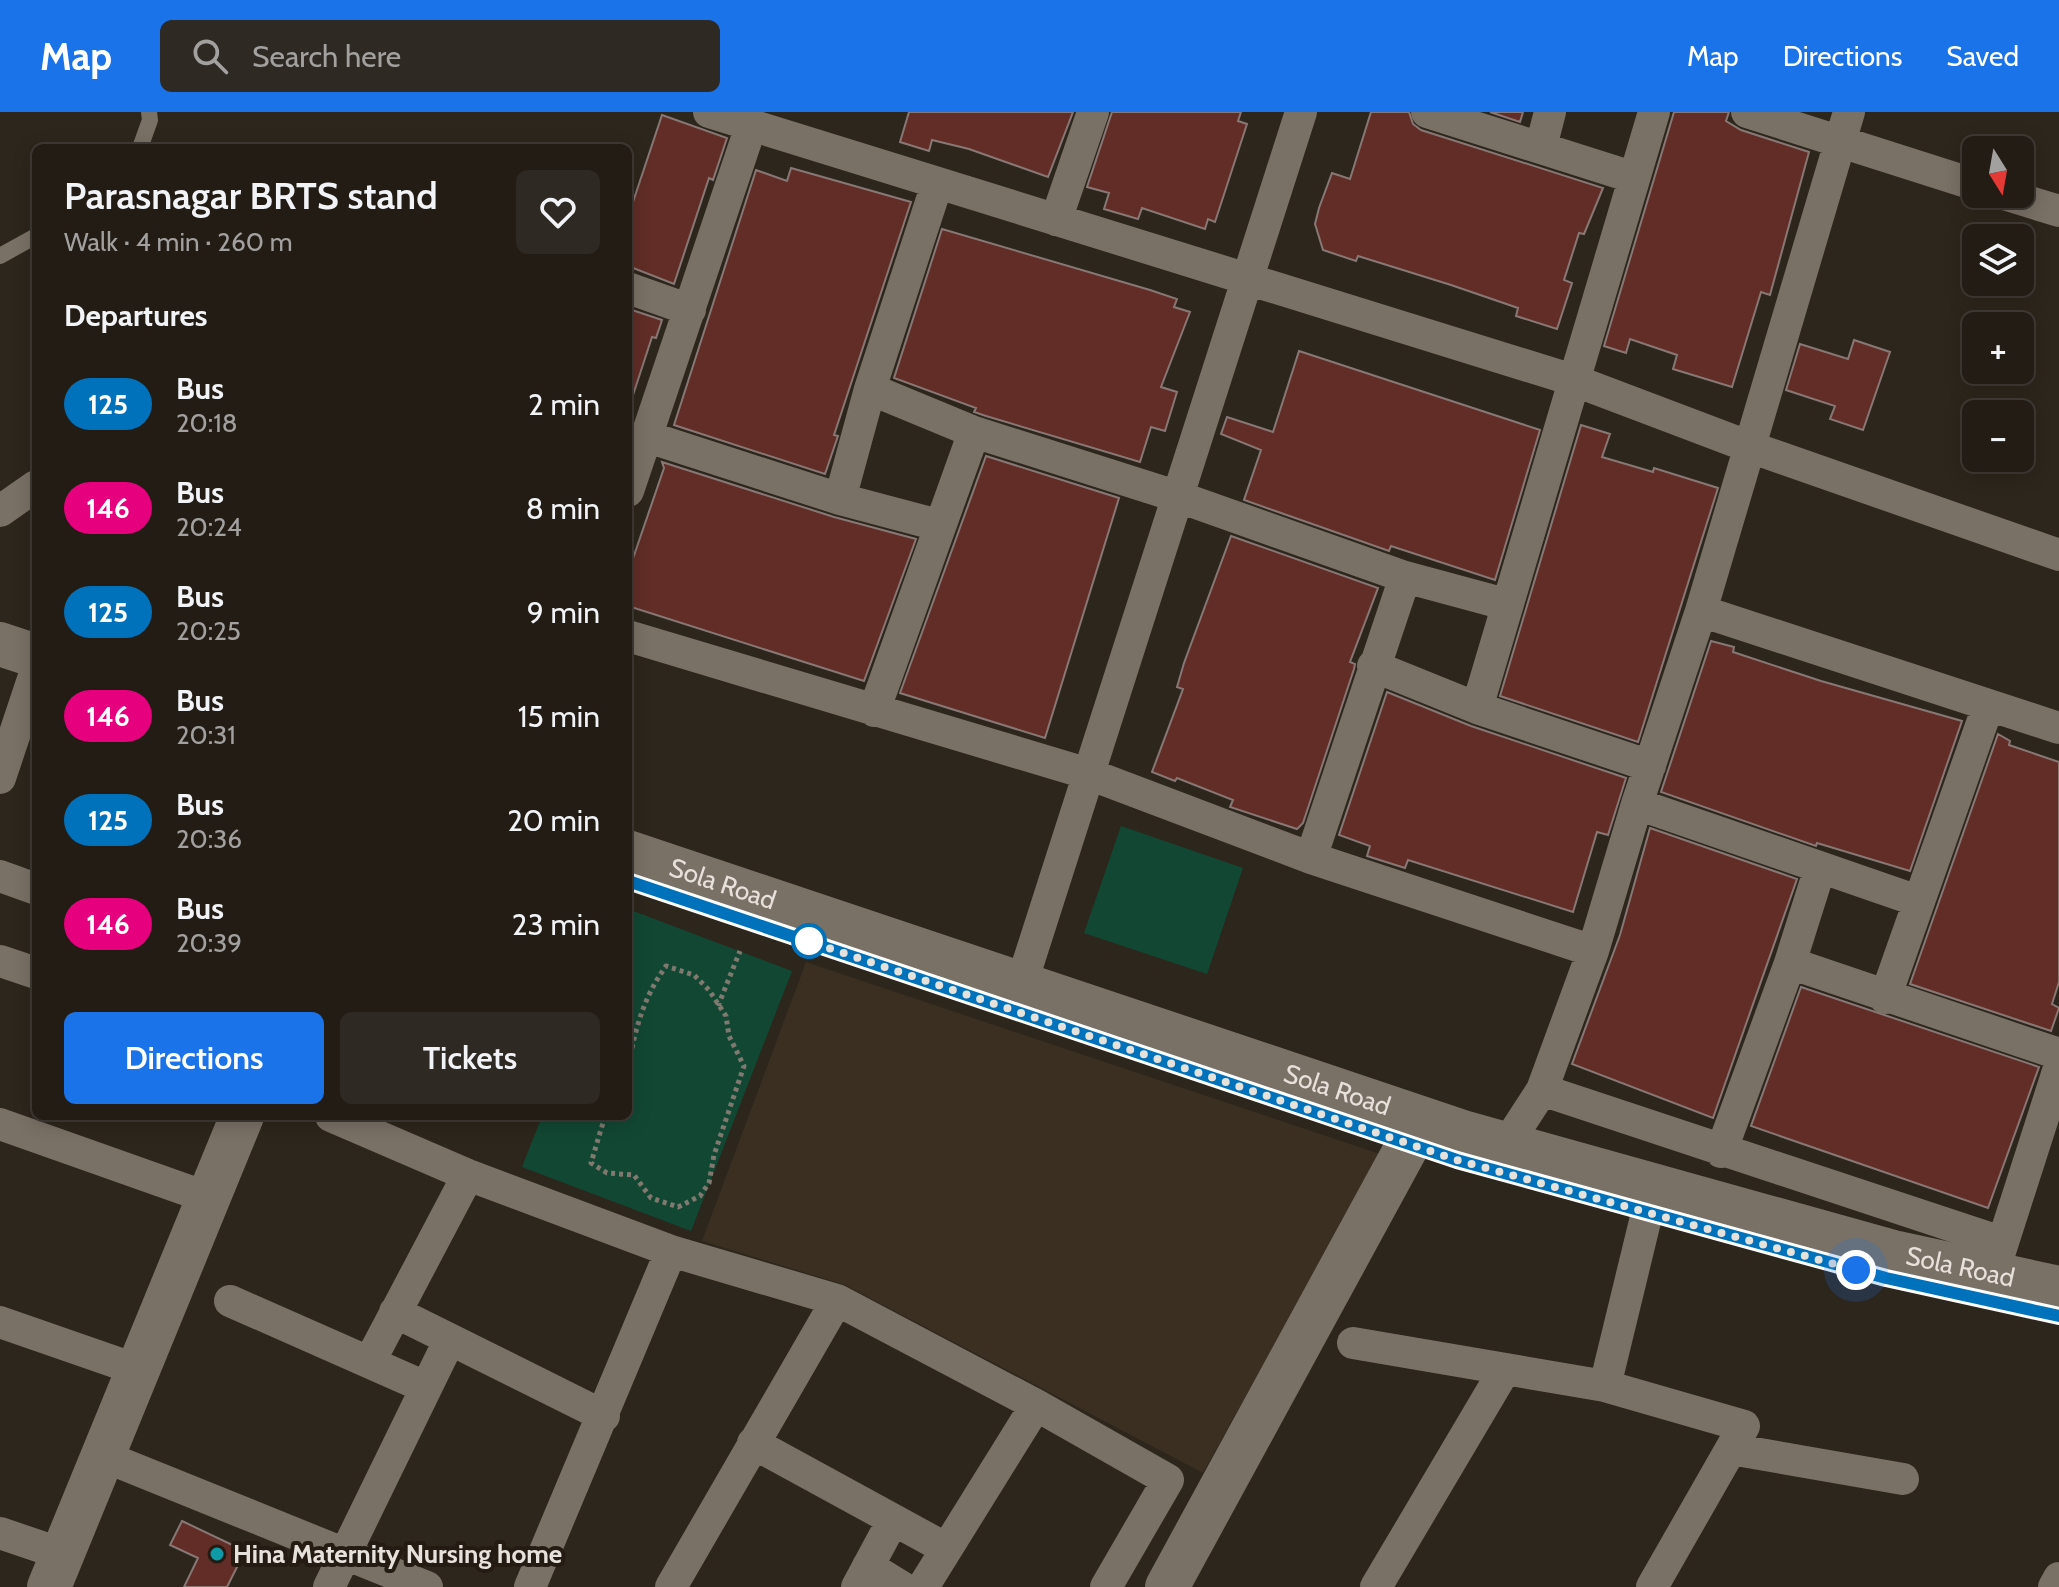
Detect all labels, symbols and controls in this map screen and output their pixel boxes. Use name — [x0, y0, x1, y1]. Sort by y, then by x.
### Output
search box — [160, 20, 720, 92]
text: Map — [40, 33, 112, 80]
icon: search — [188, 34, 232, 78]
text: Search here — [252, 38, 401, 75]
text: Map — [1687, 39, 1739, 73]
text: Directions — [1783, 39, 1902, 73]
text: Saved — [1946, 39, 2019, 73]
north arrow — [1962, 136, 2034, 208]
map controls — [1962, 136, 2034, 472]
button: heart — [516, 170, 600, 254]
text: Parasnagar BRTS stand — [64, 172, 438, 219]
button: layers — [1962, 224, 2034, 296]
text: Walk · 4 min · 260 m — [64, 226, 293, 258]
text: Departures — [64, 297, 208, 334]
button: + — [1962, 312, 2034, 384]
text: Bus — [176, 370, 224, 407]
text: 2 min — [528, 386, 600, 423]
text: 125 — [88, 387, 128, 421]
button: − — [1962, 400, 2034, 472]
text: 20:18 — [176, 407, 237, 439]
text: Bus — [176, 474, 224, 511]
text: 8 min — [526, 490, 600, 527]
text: 146 — [86, 491, 130, 525]
text: 20:24 — [176, 511, 242, 543]
text: Bus — [176, 578, 224, 615]
text: 9 min — [527, 594, 600, 631]
text: 125 — [88, 595, 128, 629]
text: 20:25 — [176, 615, 241, 647]
text: Bus — [176, 682, 224, 719]
text: 15 min — [518, 698, 600, 735]
text: 146 — [86, 699, 130, 733]
text: 20:31 — [176, 719, 236, 751]
text: Bus — [176, 786, 224, 823]
text: 20 min — [507, 802, 600, 839]
text: 125 — [88, 803, 128, 837]
text: 20:36 — [176, 823, 242, 855]
street label: Sola Road — [665, 851, 780, 917]
text: Bus — [176, 890, 224, 927]
text: 23 min — [512, 906, 600, 943]
text: 146 — [86, 907, 130, 941]
unlabelled marker — [792, 924, 826, 958]
text: 20:39 — [176, 927, 242, 959]
button: Directions — [64, 1012, 324, 1104]
button: Tickets — [340, 1012, 600, 1104]
street label: Sola Road — [1280, 1057, 1395, 1123]
street label: Sola Road — [1903, 1239, 2018, 1294]
your location — [1836, 1250, 1876, 1290]
place label: Hina Maternity Nursing home — [233, 1538, 562, 1570]
marker: Hina Maternity Nursing home — [208, 1545, 226, 1563]

